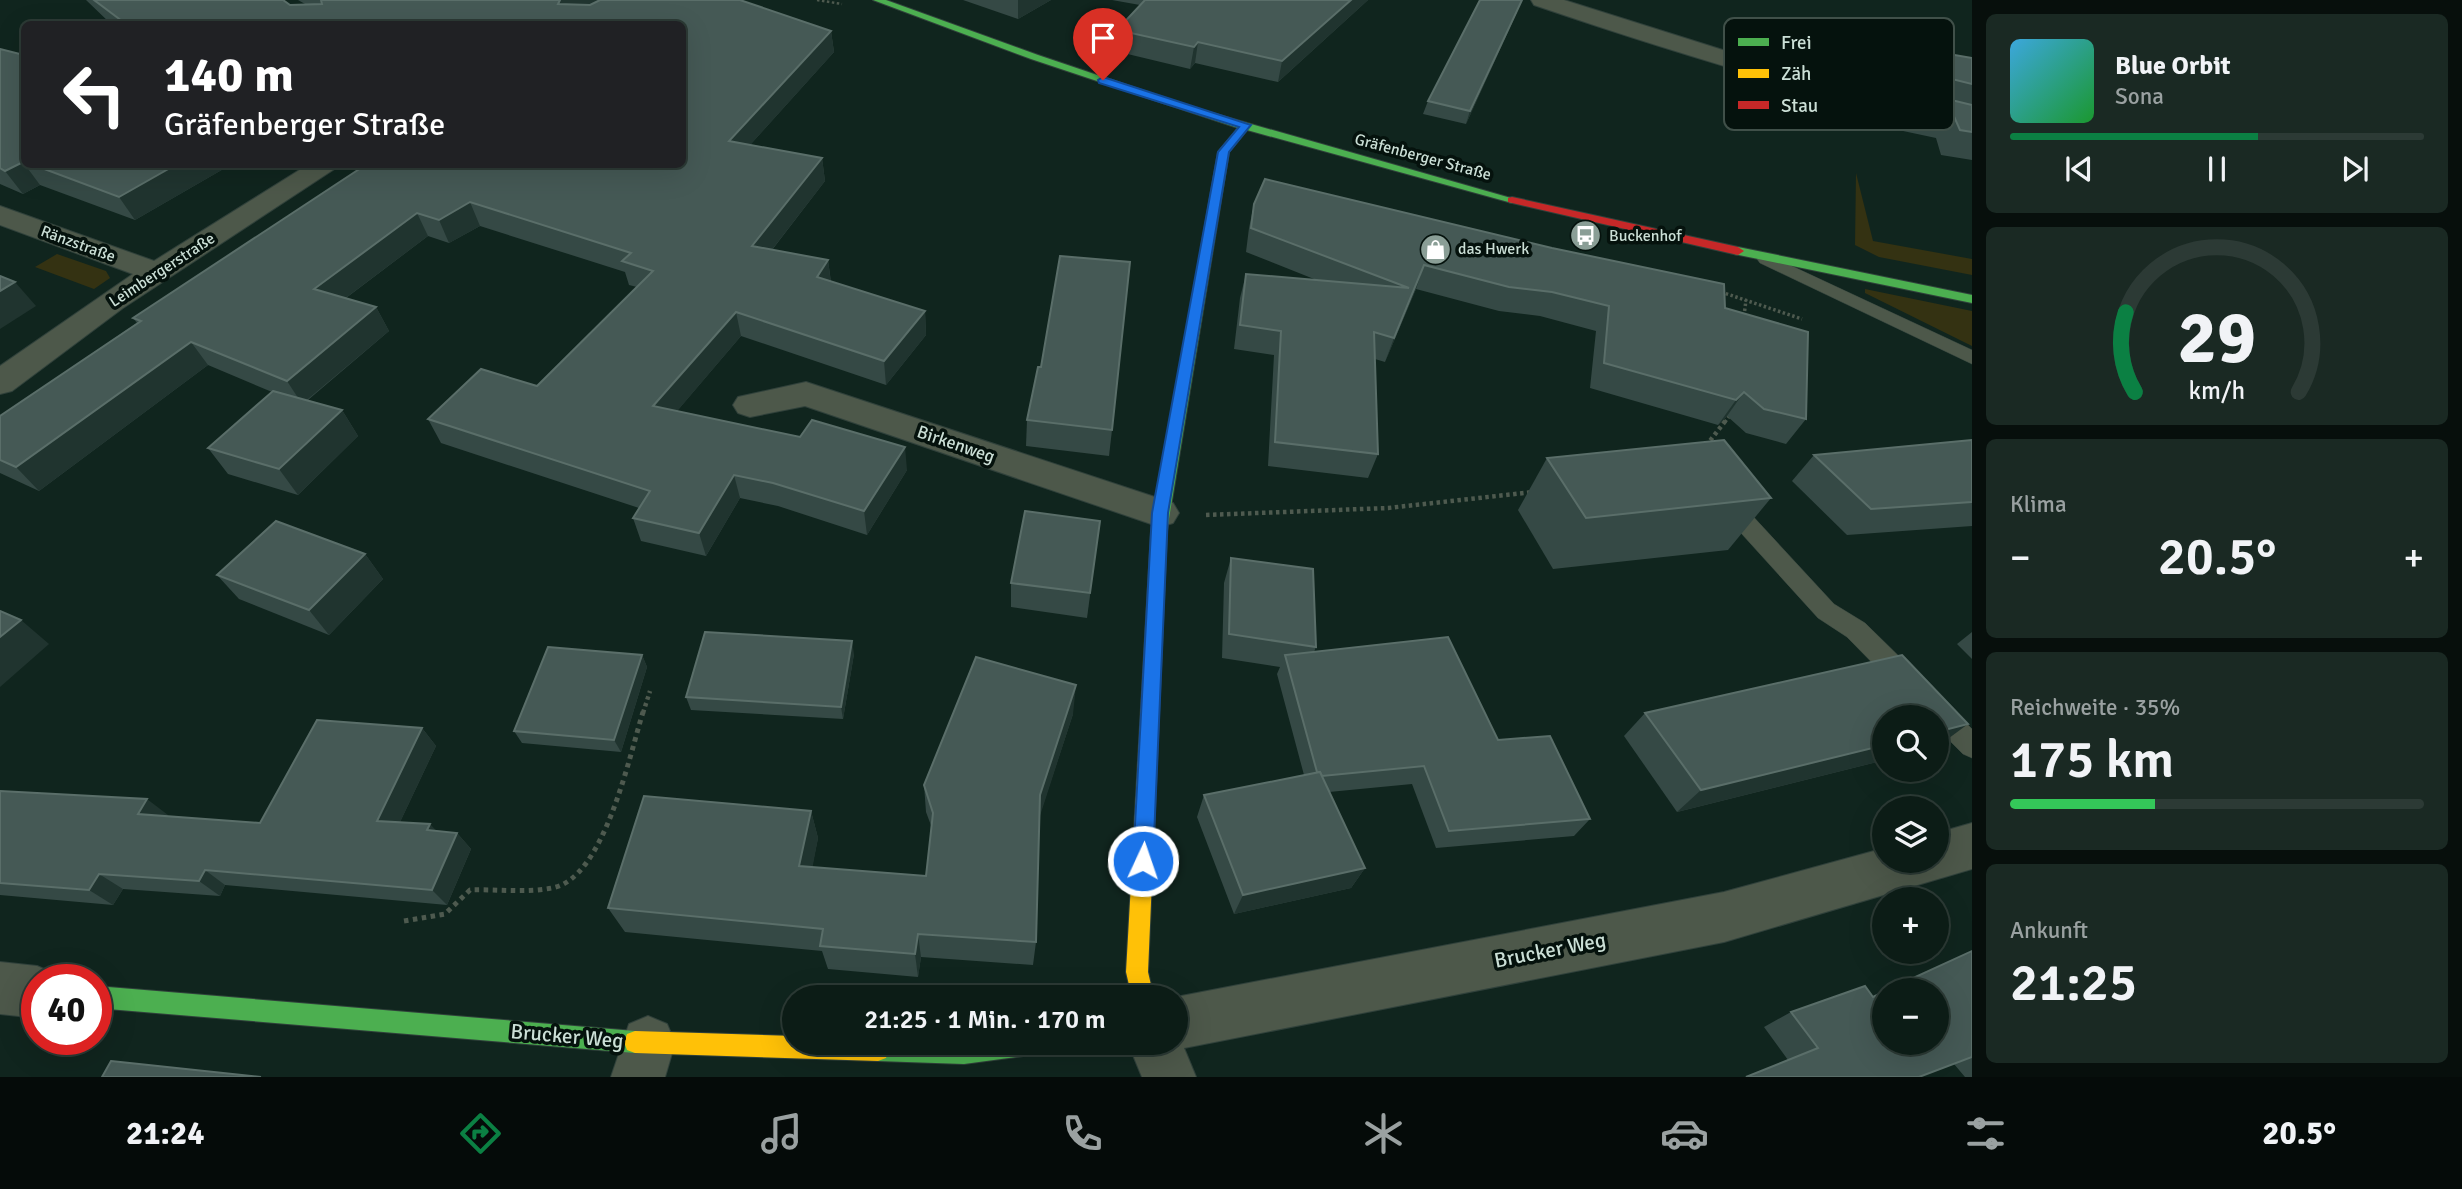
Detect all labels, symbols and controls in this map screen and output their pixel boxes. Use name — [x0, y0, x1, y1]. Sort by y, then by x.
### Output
pin — [1073, 8, 1133, 80]
legend — [1724, 18, 1954, 130]
icon: arrive — [1084, 19, 1122, 57]
text: Frei — [1781, 31, 1812, 55]
text: 140 m — [164, 45, 294, 105]
icon: left — [49, 49, 140, 140]
text: Blue Orbit — [2115, 50, 2231, 82]
text: Zäh — [1781, 62, 1811, 86]
text: Sona — [2115, 82, 2164, 111]
text: Stau — [1781, 94, 1818, 118]
text: Gräfenberger Straße — [164, 105, 445, 144]
street label: Gräfenberger Straße — [1353, 129, 1493, 185]
icon: previous — [2060, 150, 2098, 188]
icon: pause — [2198, 150, 2236, 188]
icon: next — [2336, 150, 2374, 188]
bus stop icon: Buckenhof — [1569, 219, 1603, 253]
street label: Ränzstraße — [38, 221, 118, 267]
place label: Buckenhof — [1609, 226, 1682, 246]
street label: Leimbergerstraße — [105, 228, 219, 312]
shop icon: das Hwerk — [1418, 232, 1452, 266]
place label: das Hwerk — [1458, 239, 1529, 259]
text: 29 — [2178, 294, 2256, 383]
text: km/h — [2189, 375, 2245, 406]
street label: Birkenweg — [914, 420, 998, 468]
text: Klima — [2010, 490, 2067, 519]
text: 20.5° — [2158, 525, 2276, 589]
text: − — [2010, 534, 2031, 581]
text: + — [2403, 534, 2424, 581]
text: Reichweite · 35% — [2010, 693, 2180, 722]
map controls — [1872, 705, 1949, 1055]
button: search — [1872, 705, 1949, 782]
text: 175 km — [2010, 728, 2174, 792]
button: layers — [1872, 796, 1949, 873]
position arrow — [1106, 824, 1180, 898]
button: + — [1872, 887, 1949, 964]
text: Ankunft — [2010, 916, 2088, 945]
street label: Brucker Weg — [1492, 926, 1608, 974]
text: 21:25 — [2010, 951, 2137, 1015]
speed limit sign: 40 — [21, 964, 112, 1055]
button: − — [1872, 978, 1949, 1055]
text: 21:25 · 1 Min. · 170 m — [864, 1004, 1106, 1036]
street label: Brucker Weg — [510, 1018, 624, 1054]
icon: directions — [456, 1109, 505, 1158]
icon: music — [757, 1109, 806, 1158]
icon: phone — [1058, 1109, 1107, 1158]
icon: climate — [1359, 1109, 1408, 1158]
icon: car — [1660, 1109, 1709, 1158]
icon: filters — [1961, 1109, 2010, 1158]
text: 21:24 — [126, 1114, 205, 1153]
text: 20.5° — [2262, 1114, 2336, 1153]

